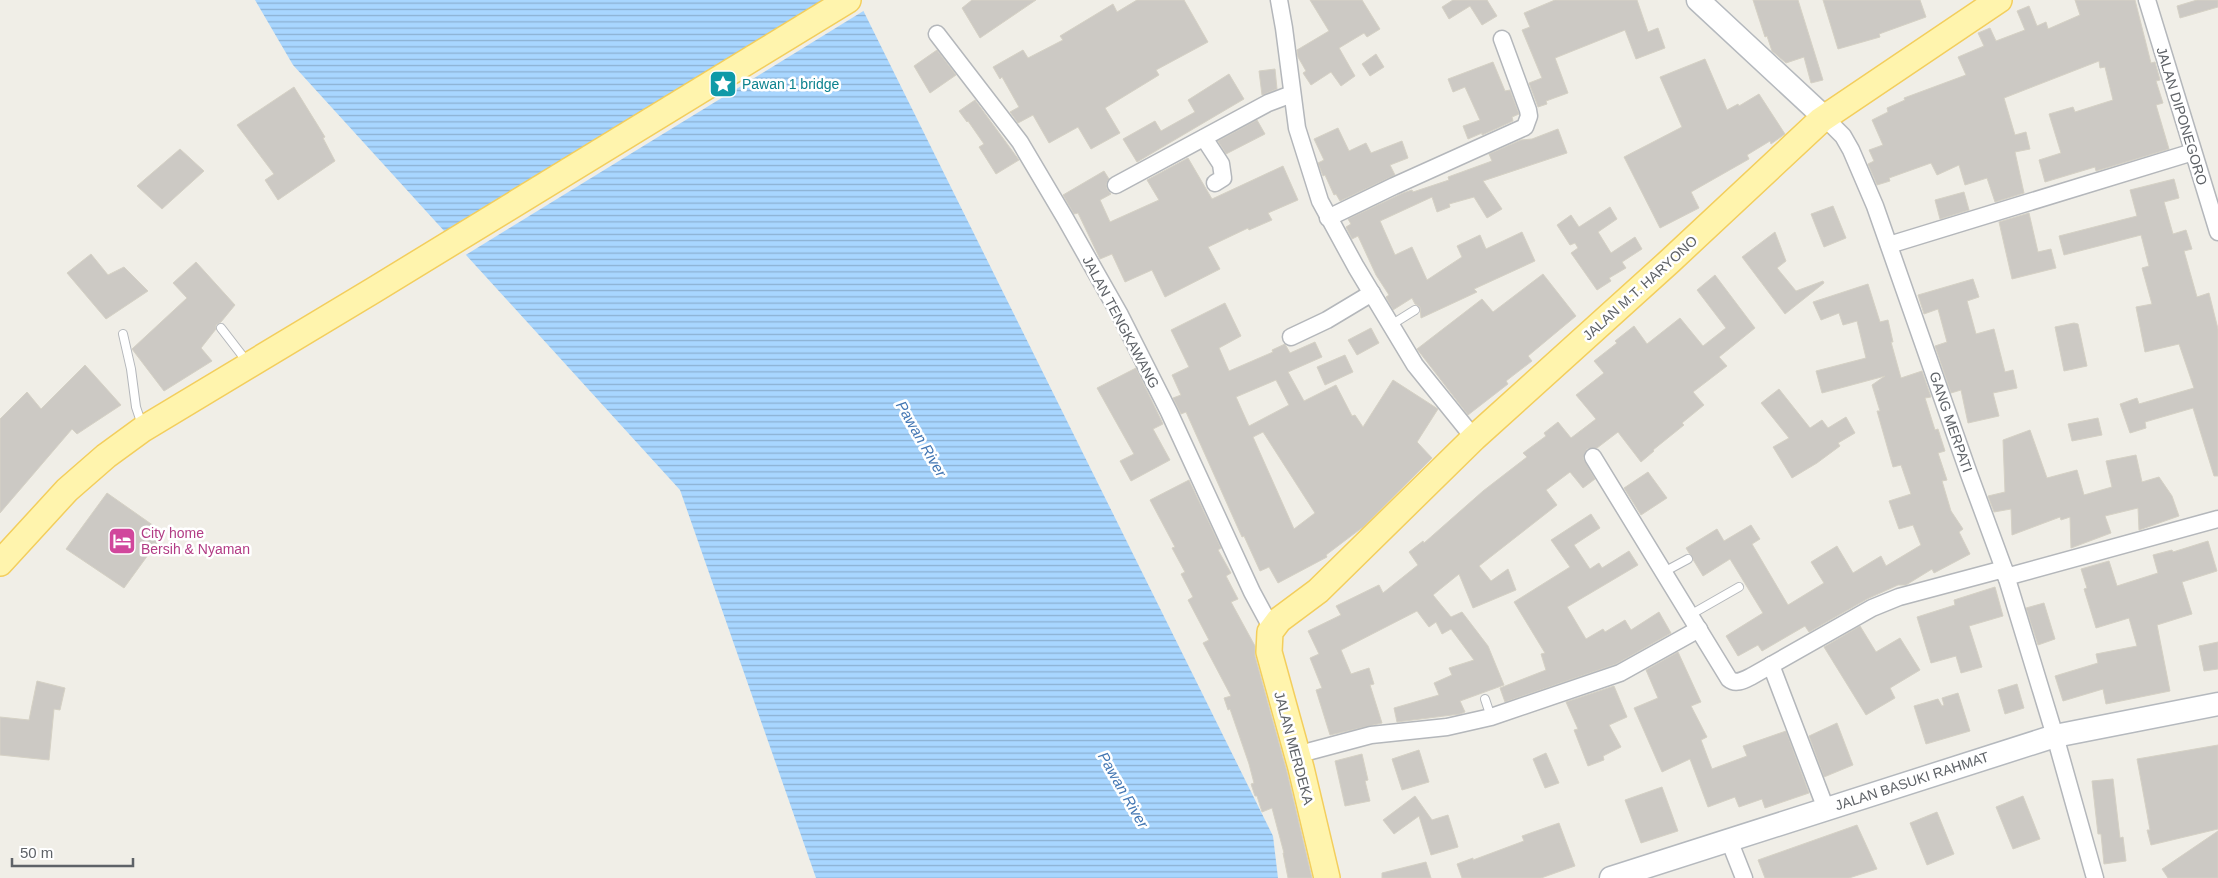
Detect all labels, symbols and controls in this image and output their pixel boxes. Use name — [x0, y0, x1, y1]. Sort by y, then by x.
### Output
street label: JALAN DIPONEGORO — [2153, 45, 2211, 187]
place icon: Pawan 1 bridge — [708, 69, 738, 99]
place label: Pawan 1 bridge — [742, 76, 840, 92]
street label: JALAN M.T. HARYONO — [1580, 232, 1701, 344]
street label: JALAN TENGKAWANG — [1079, 253, 1163, 391]
street label: GANG MERPATI — [1926, 370, 1976, 474]
water label: Pawan River — [893, 398, 951, 481]
place label: City home Bersih & Nyaman — [141, 525, 250, 557]
hotel icon: City home Bersih & Nyaman — [107, 526, 137, 556]
street label: JALAN MERDEKA — [1271, 690, 1317, 807]
street label: JALAN BASUKI RAHMAT — [1833, 748, 1991, 813]
water label: Pawan River — [1095, 749, 1153, 832]
scale bar — [12, 836, 134, 868]
text: 50 m — [20, 844, 53, 861]

